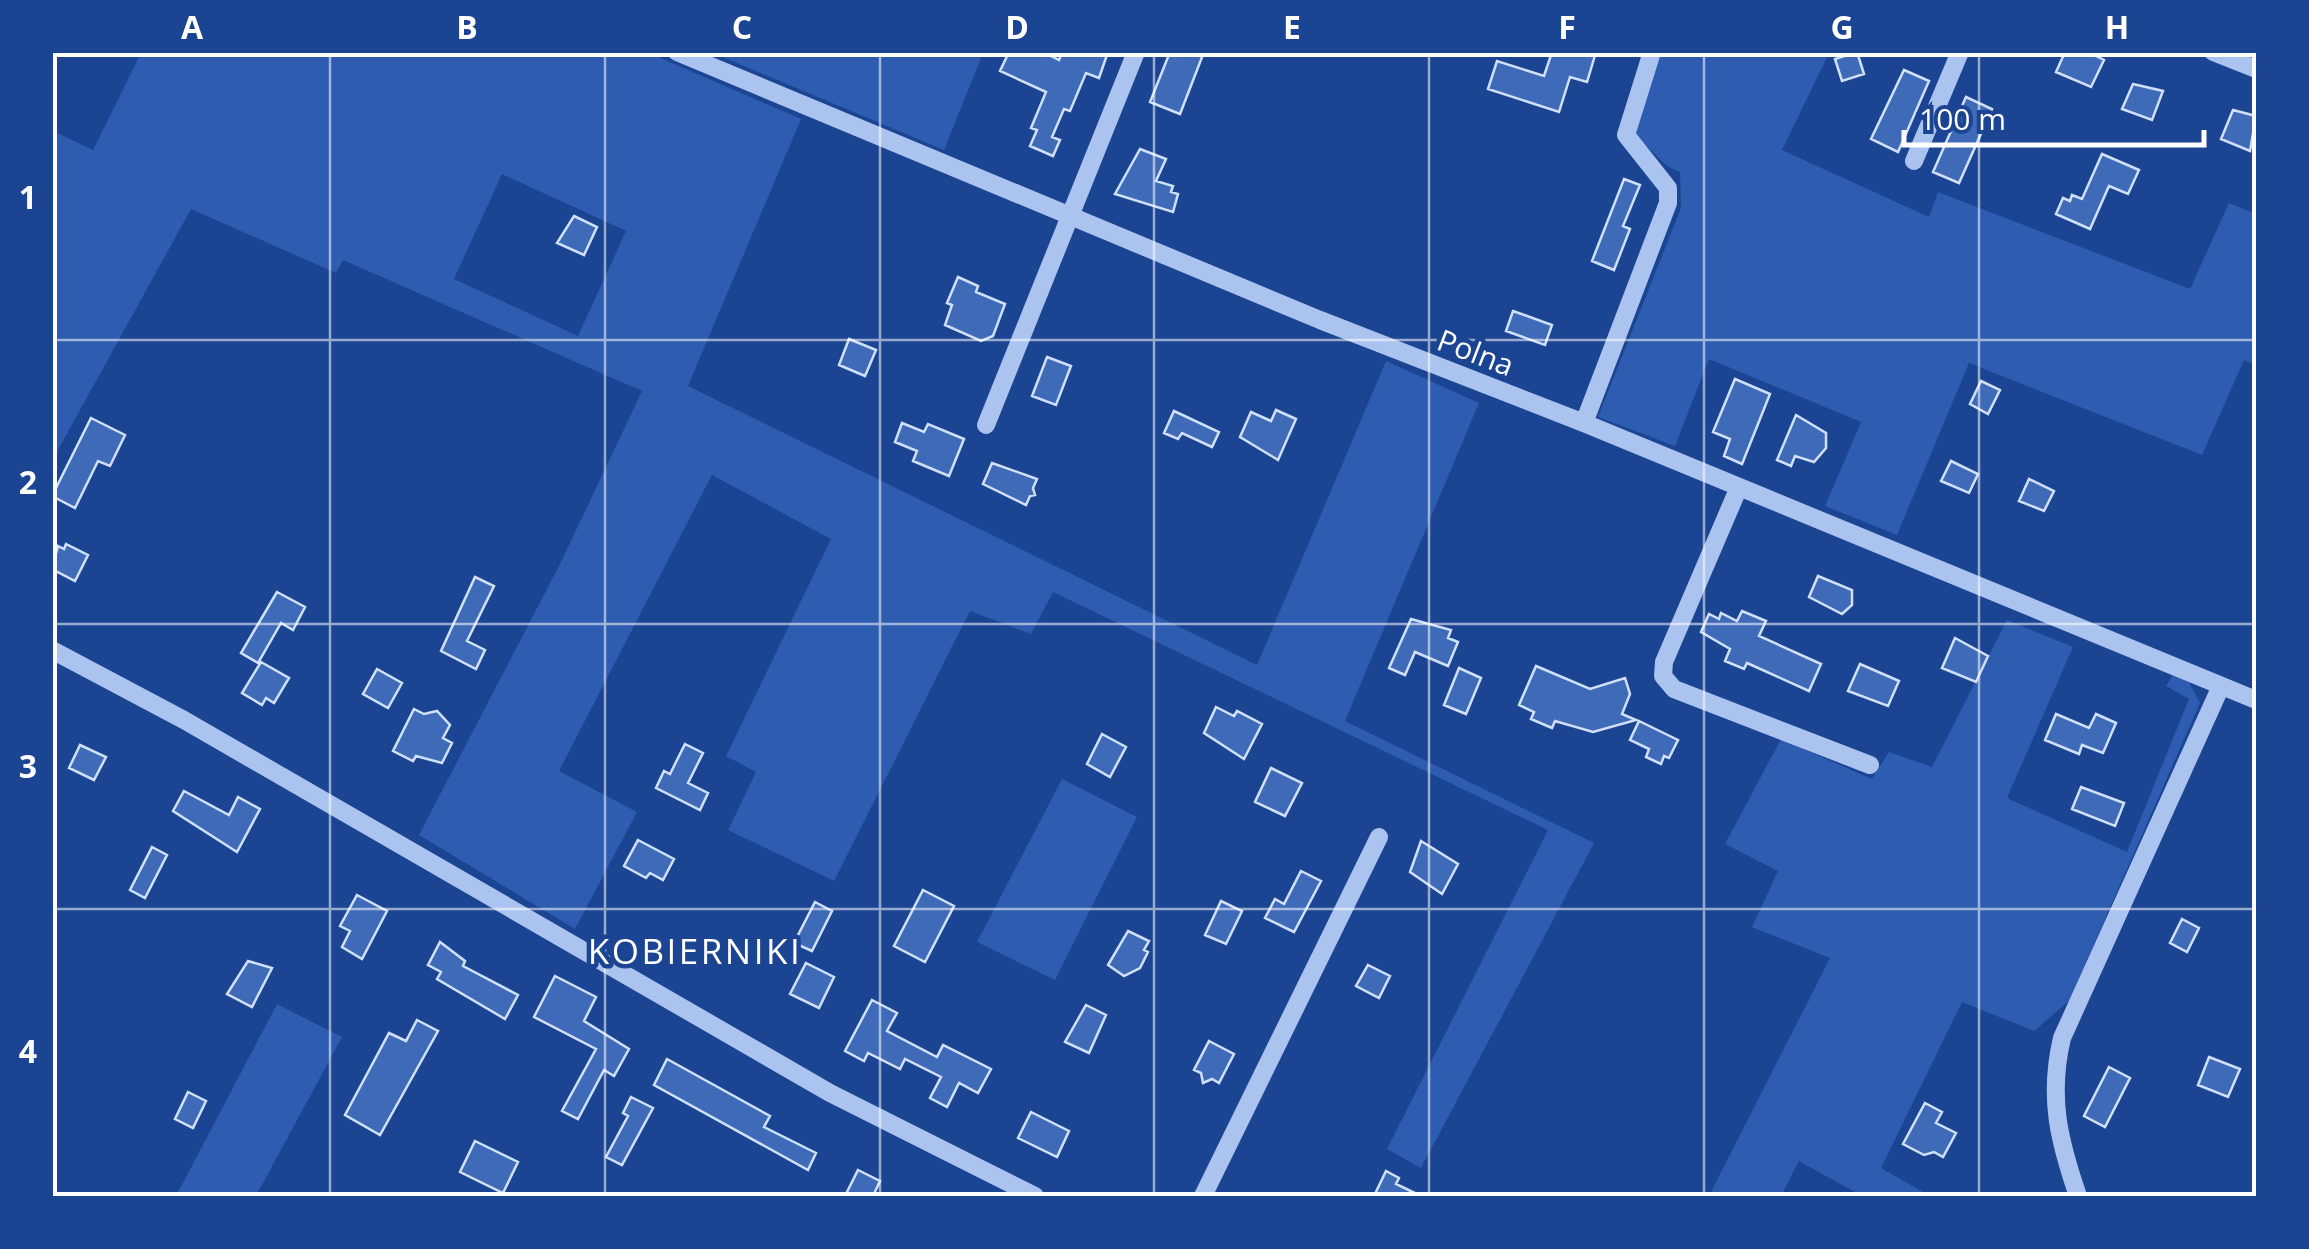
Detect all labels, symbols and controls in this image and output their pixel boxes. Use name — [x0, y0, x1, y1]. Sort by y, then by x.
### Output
text: A — [181, 5, 204, 48]
text: B — [456, 5, 478, 48]
text: C — [732, 5, 752, 48]
text: D — [1005, 5, 1029, 48]
text: E — [1283, 5, 1301, 48]
text: F — [1558, 5, 1576, 48]
text: G — [1830, 5, 1854, 48]
text: H — [2105, 5, 2129, 48]
scale bar — [1904, 85, 2204, 147]
text: 100 m — [1919, 98, 2006, 139]
text: 1 — [19, 175, 37, 218]
street label: Polna — [1432, 319, 1520, 385]
text: 2 — [19, 460, 37, 503]
text: 3 — [19, 744, 37, 787]
district label: KOBIERNIKI — [588, 927, 802, 974]
text: 4 — [19, 1029, 37, 1072]

